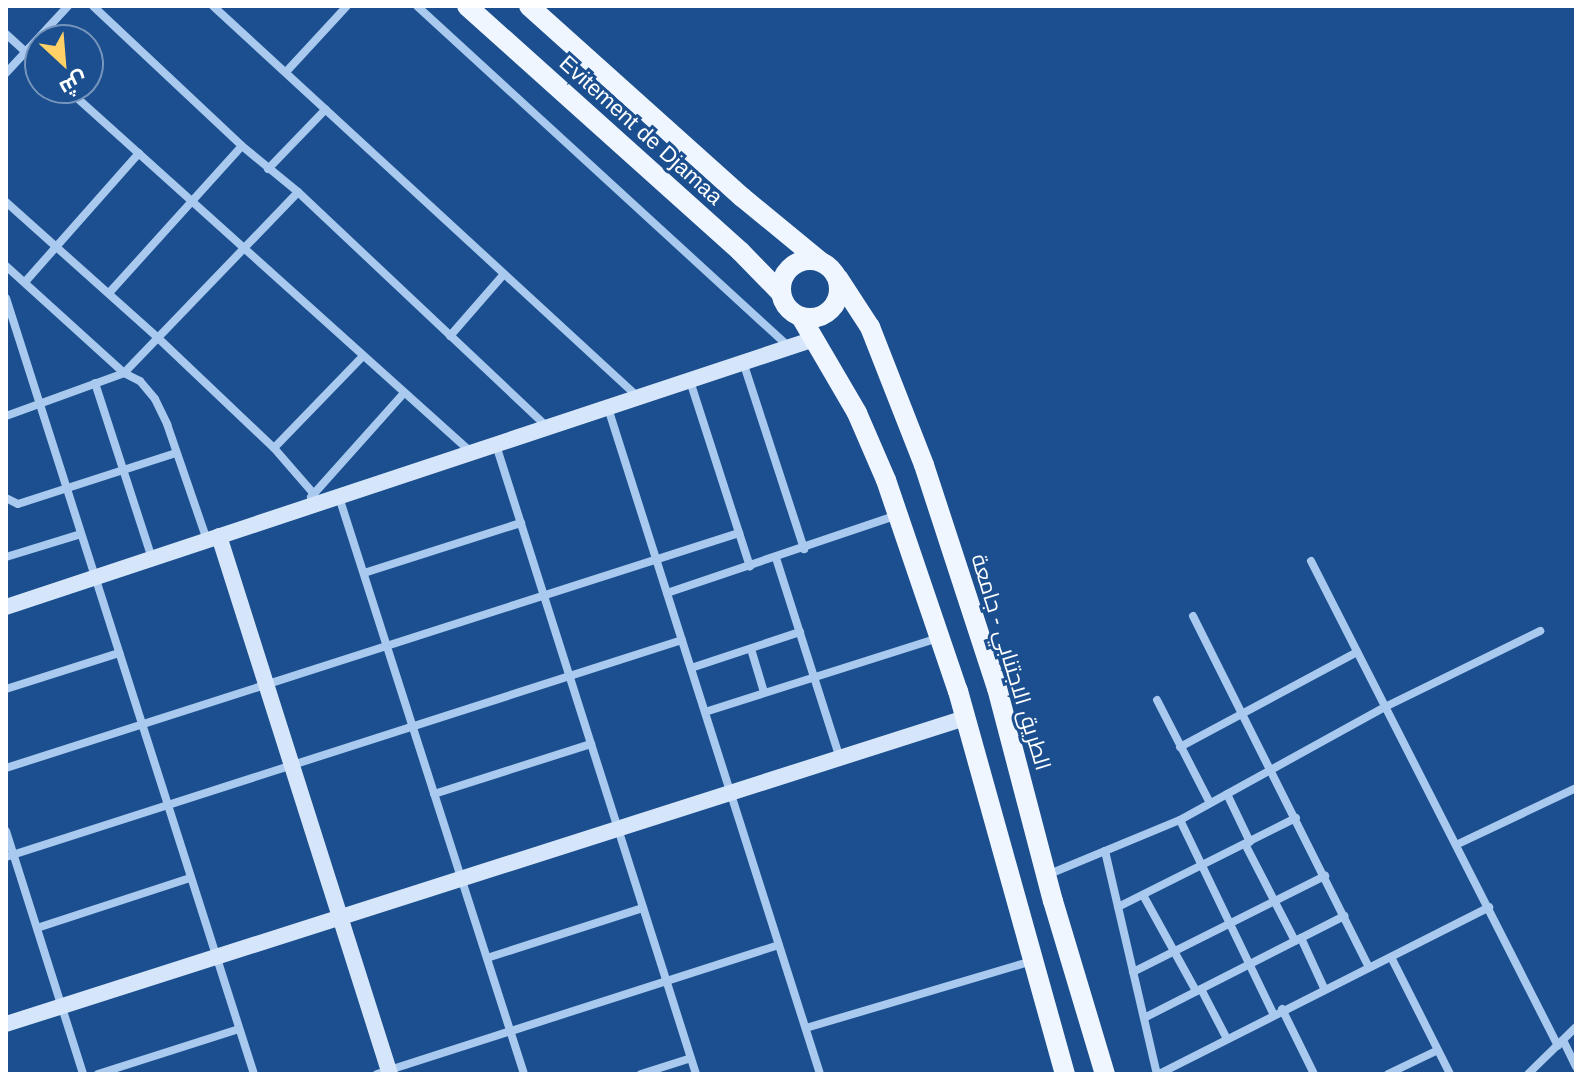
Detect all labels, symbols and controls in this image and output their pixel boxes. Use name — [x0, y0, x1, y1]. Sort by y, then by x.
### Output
north arrow — [24, 24, 104, 104]
street label: Evitement de Djamaa — [554, 50, 728, 210]
text: ش — [56, 67, 92, 102]
street label: الطريق الاجتنابي - جامعة — [966, 551, 1056, 773]

